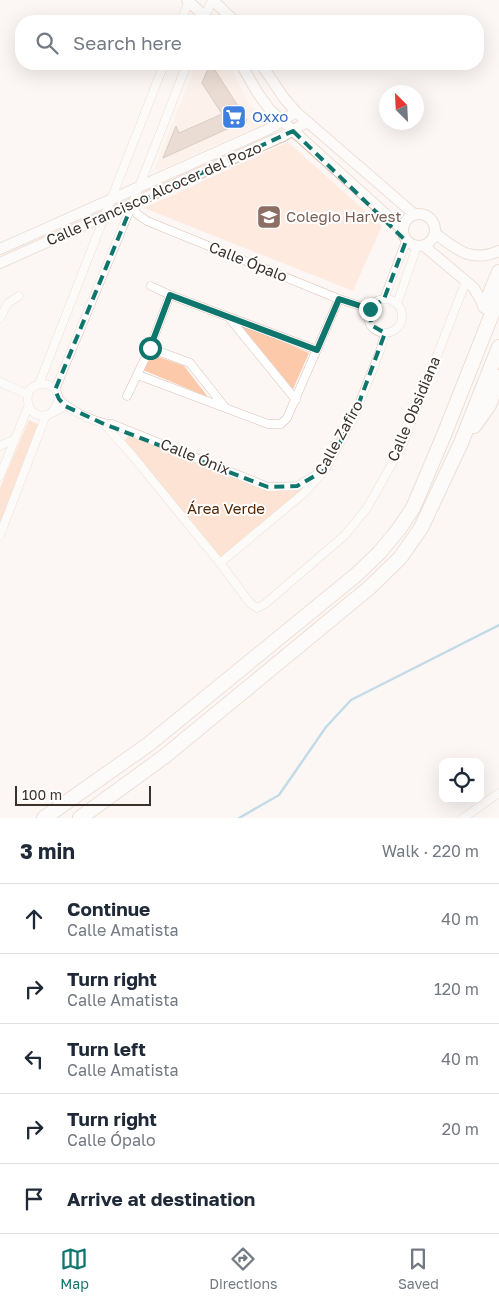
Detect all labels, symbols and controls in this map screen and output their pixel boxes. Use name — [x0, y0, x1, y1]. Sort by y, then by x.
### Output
search box — [15, 15, 484, 70]
icon: search — [33, 29, 61, 57]
text: Search here — [73, 31, 182, 54]
north arrow — [379, 85, 424, 130]
supermarket icon: Oxxo — [221, 104, 247, 130]
place label: Oxxo — [252, 107, 288, 125]
street label: Calle Francisco Alcocer del Pozo — [43, 137, 264, 249]
school or university icon: Colegio Harvest — [256, 204, 282, 230]
place label: Colegio Harvest — [286, 207, 401, 225]
street label: Calle Ópalo — [207, 237, 290, 285]
route end — [359, 298, 382, 321]
route start — [139, 337, 162, 360]
street label: Calle Obsidiana — [383, 353, 443, 464]
street label: Calle Zafiro — [310, 397, 366, 478]
street label: Calle Ónix — [158, 434, 233, 478]
park label: Área Verde — [187, 499, 265, 517]
map controls — [439, 758, 484, 803]
button: locate — [439, 758, 484, 803]
scale bar — [15, 783, 151, 806]
text: 100 m — [22, 786, 62, 803]
text: 3 min — [20, 838, 75, 864]
text: Walk · 220 m — [382, 841, 479, 861]
text: Continue — [67, 897, 150, 920]
icon: ahead — [20, 905, 48, 933]
text: 40 m — [441, 909, 479, 929]
text: Calle Amatista — [67, 920, 179, 940]
text: Turn right — [67, 967, 157, 990]
icon: right — [20, 975, 48, 1003]
text: 120 m — [434, 979, 479, 999]
text: Calle Amatista — [67, 990, 179, 1010]
text: Turn left — [67, 1037, 146, 1060]
icon: left — [20, 1045, 48, 1073]
text: 40 m — [441, 1049, 479, 1069]
text: Calle Amatista — [67, 1060, 179, 1080]
text: Turn right — [67, 1107, 157, 1130]
icon: right — [20, 1115, 48, 1143]
text: 20 m — [442, 1119, 479, 1139]
text: Calle Ópalo — [67, 1130, 156, 1150]
icon: arrive — [20, 1185, 48, 1213]
text: Arrive at destination — [67, 1187, 255, 1210]
tab: Map — [60, 1245, 89, 1292]
tab: Directions — [209, 1245, 278, 1292]
tab: Saved — [398, 1245, 439, 1292]

